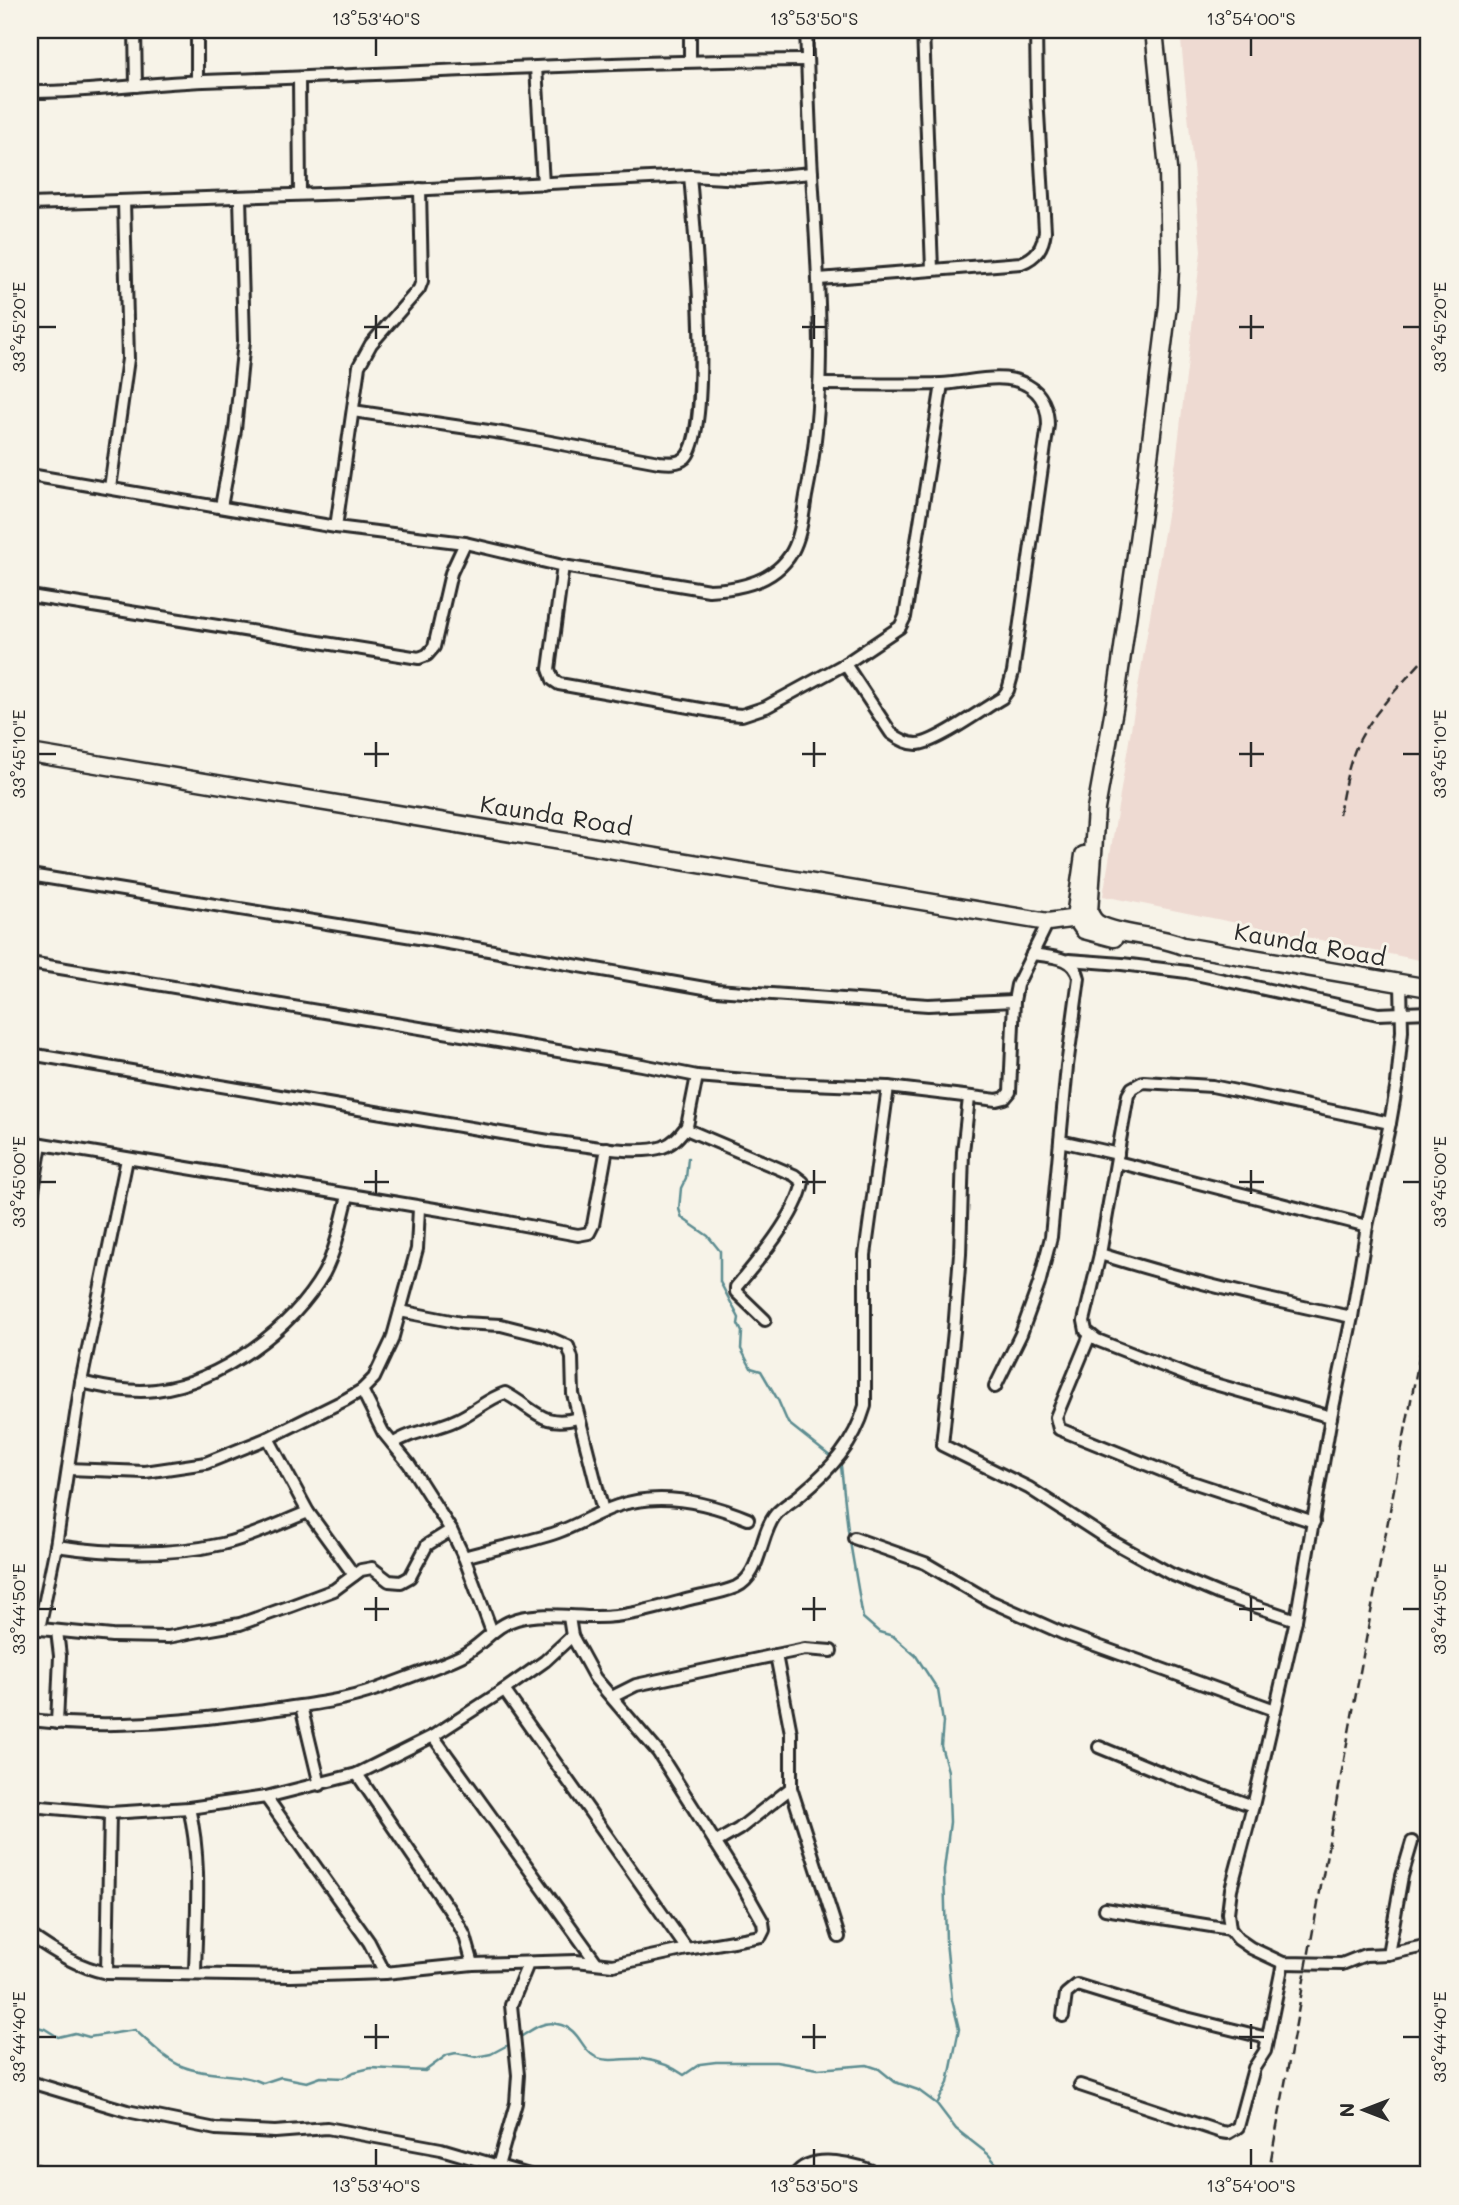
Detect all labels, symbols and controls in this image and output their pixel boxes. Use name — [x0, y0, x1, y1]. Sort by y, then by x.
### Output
text: 13°53'40"S — [332, 6, 420, 30]
text: 13°53'50"S — [770, 6, 858, 30]
text: 13°54'00"S — [1206, 6, 1296, 30]
text: 33°45'20"E — [6, 282, 30, 372]
text: 33°45'20"E — [1427, 282, 1451, 372]
text: 33°45'10"E — [6, 710, 30, 798]
text: 33°45'10"E — [1427, 710, 1451, 798]
street label: Kaunda Road — [478, 787, 635, 842]
street label: Kaunda Road — [1232, 915, 1389, 972]
text: 33°45'00"E — [6, 1136, 30, 1228]
text: 33°45'00"E — [1427, 1136, 1451, 1228]
text: 33°44'50"E — [6, 1563, 30, 1655]
text: 33°44'50"E — [1427, 1563, 1451, 1655]
text: 33°44'40"E — [6, 1991, 30, 2083]
text: 33°44'40"E — [1427, 1991, 1451, 2083]
north arrow — [1330, 2076, 1400, 2146]
text: N — [1334, 2103, 1359, 2117]
text: 13°53'40"S — [332, 2173, 420, 2197]
text: 13°53'50"S — [770, 2173, 858, 2197]
text: 13°54'00"S — [1206, 2173, 1296, 2197]

